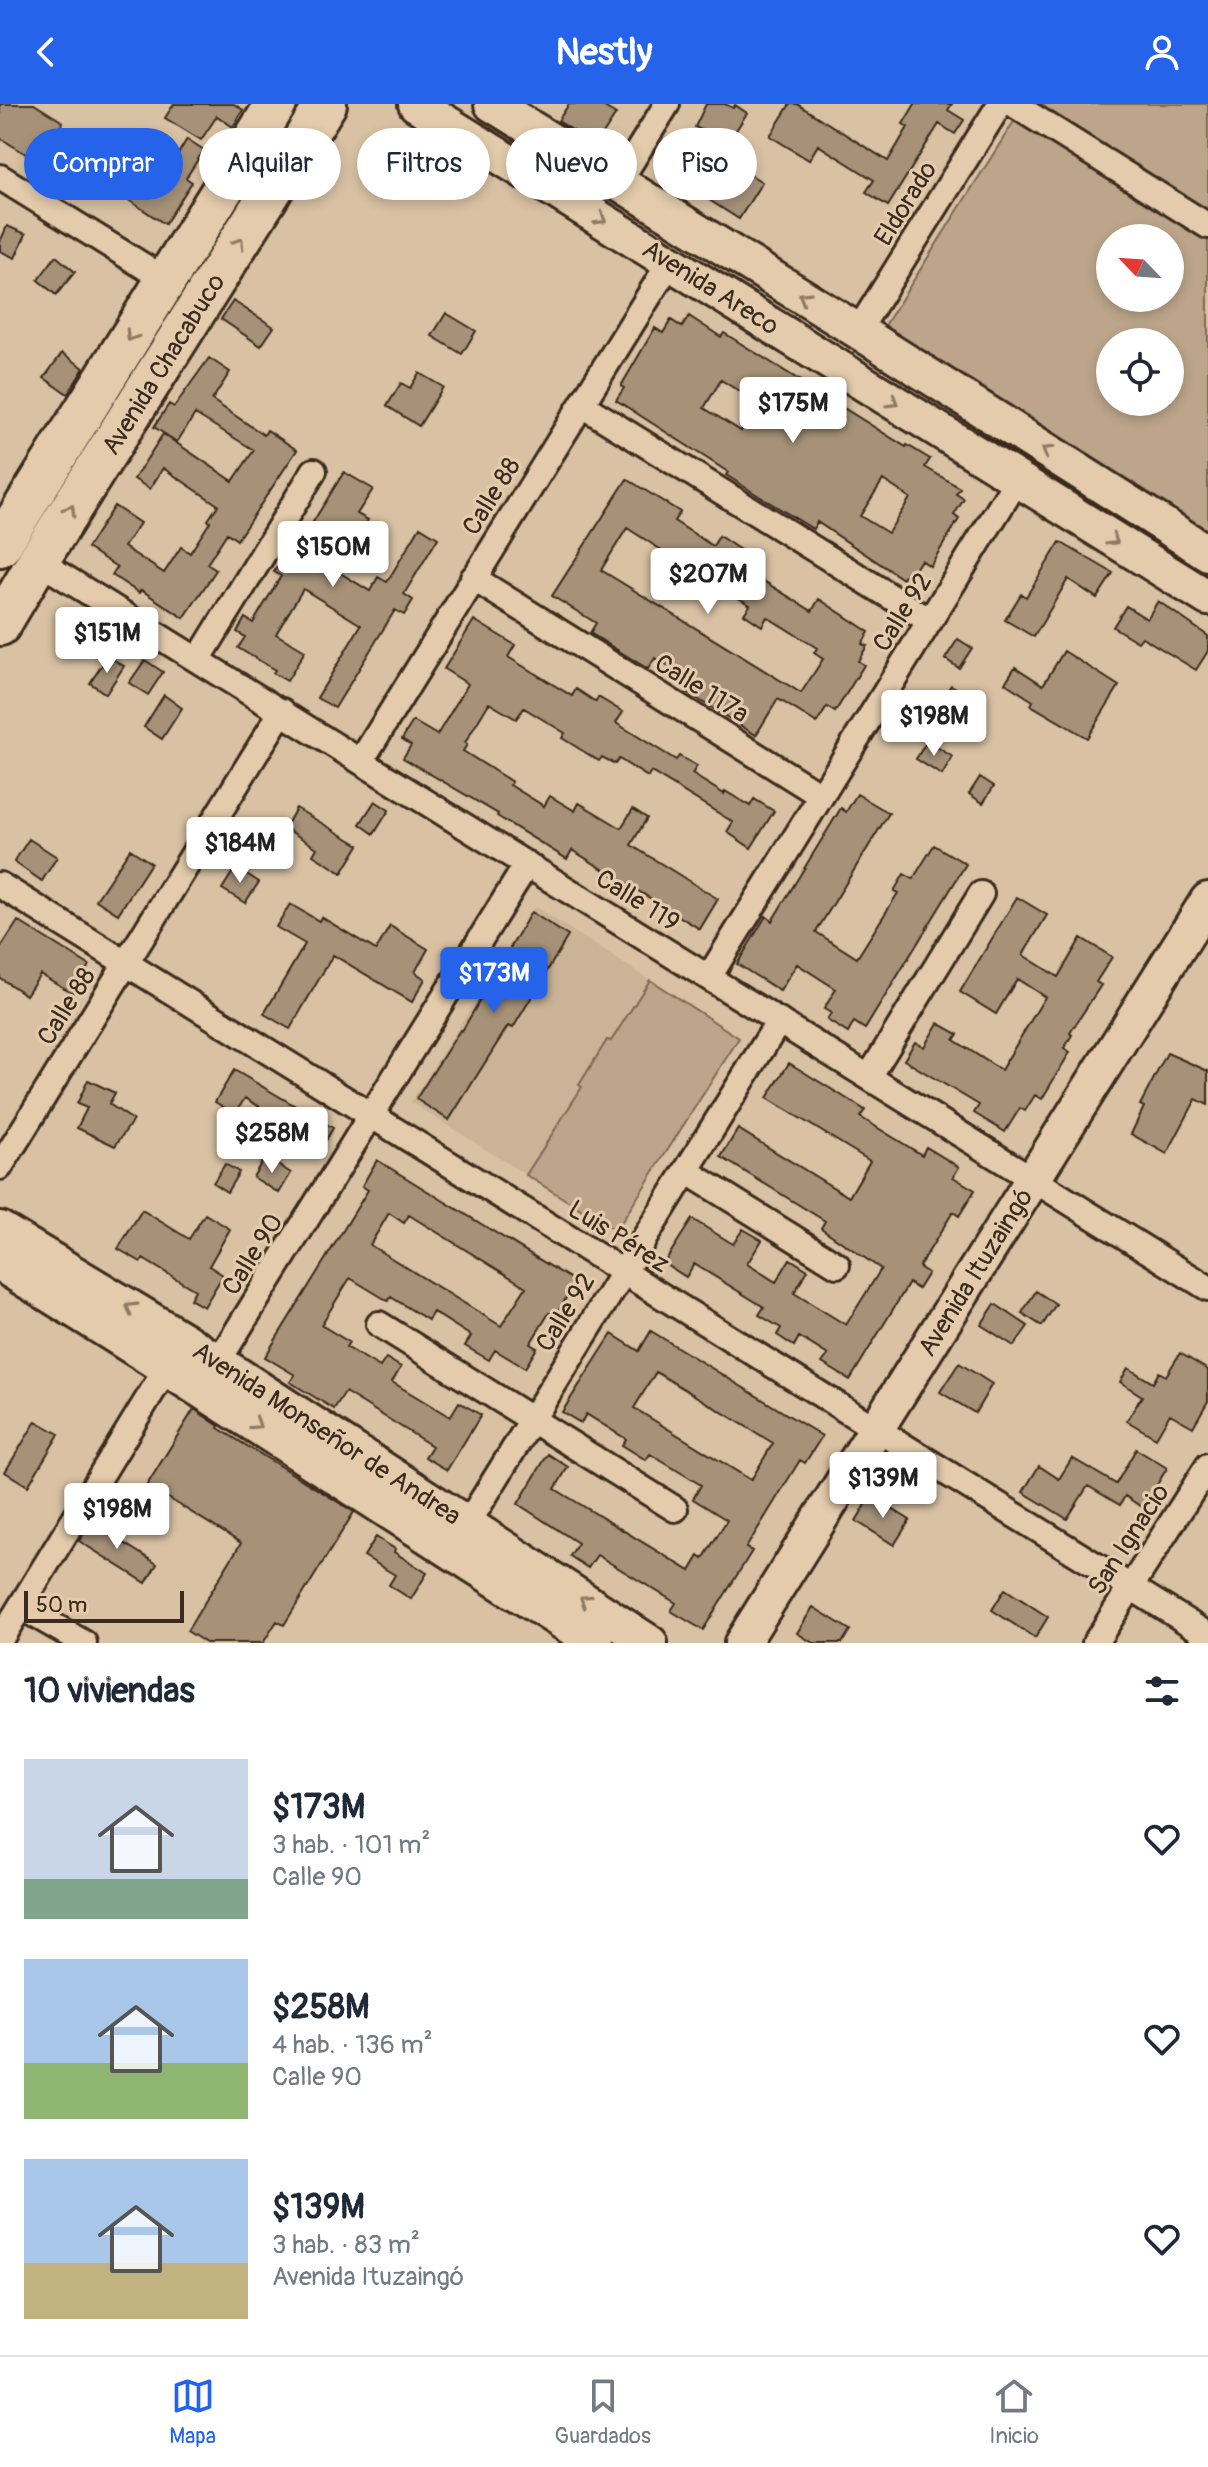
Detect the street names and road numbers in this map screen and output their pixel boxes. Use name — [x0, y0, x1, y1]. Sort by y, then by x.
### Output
street label: Eldorado — [868, 155, 944, 252]
street label: Avenida Areco — [636, 233, 785, 342]
street label: Avenida Chacabuco — [95, 268, 232, 461]
street label: Calle 88 — [456, 452, 528, 541]
street label: Calle 92 — [866, 567, 939, 658]
street label: Calle 117a — [648, 647, 755, 730]
street label: Calle 119 — [590, 863, 685, 939]
street label: Calle 88 — [31, 962, 103, 1051]
street label: Avenida Ituzaingó — [911, 1183, 1040, 1362]
street label: Luis Pérez — [562, 1193, 675, 1280]
street label: Calle 90 — [215, 1208, 290, 1301]
street label: Calle 92 — [529, 1267, 602, 1358]
street label: Avenida Monseñor de Andrea — [186, 1335, 467, 1533]
street label: San Ignacio — [1081, 1478, 1177, 1601]

